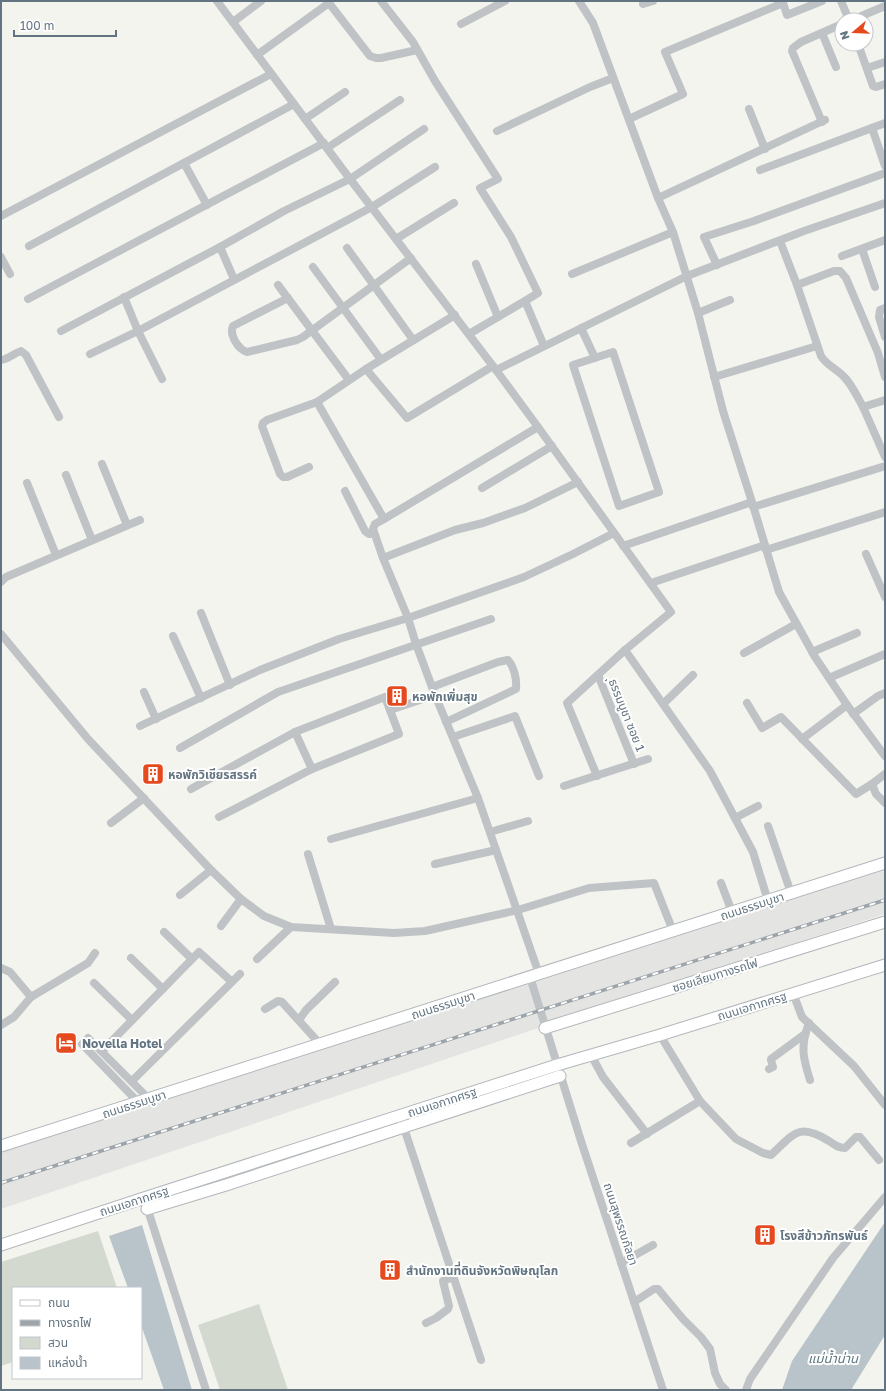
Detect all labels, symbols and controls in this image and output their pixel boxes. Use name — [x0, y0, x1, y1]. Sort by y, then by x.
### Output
scale bar — [14, 12, 116, 38]
north arrow — [834, 12, 874, 52]
text: 100 m — [20, 18, 54, 33]
text: N — [837, 29, 852, 41]
street label: ุธรรมบูชา ซอย 1 — [605, 674, 648, 754]
building icon: หอพักเพิ่มสุข — [384, 683, 410, 709]
place label: หอพักเพิ่มสุข — [412, 688, 478, 704]
building icon: หอพักวิเชียรสรรค์ — [140, 761, 166, 787]
place label: หอพักวิเชียรสรรค์ — [168, 767, 257, 782]
street label: ถนนธรรมบูชา — [718, 889, 786, 923]
street label: ซอยเลียบทางรถไฟ — [670, 955, 760, 995]
street label: ถนนธรรมบูชา — [409, 988, 477, 1022]
street label: ถนนเอกาทศรฐ — [716, 988, 789, 1024]
hotel icon: Novella Hotel — [53, 1030, 79, 1056]
place label: Novella Hotel — [82, 1036, 162, 1051]
street label: ถนนเอกาทศรฐ — [406, 1084, 479, 1120]
street label: ถนนธรรมบูชา — [100, 1087, 168, 1121]
street label: ถนนสุพรรณกัลยา — [601, 1181, 641, 1267]
street label: ถนนเอกาทศรฐ — [98, 1183, 171, 1219]
building icon: โรงสีข้าวภัทรพันธ์ — [752, 1222, 778, 1248]
place label: โรงสีข้าวภัทรพันธ์ — [780, 1228, 868, 1243]
building icon: สำนักงานที่ดินจังหวัดพิษณุโลก — [377, 1257, 403, 1283]
place label: สำนักงานที่ดินจังหวัดพิษณุโลก — [406, 1261, 558, 1278]
legend — [12, 1287, 142, 1379]
text: ถนน — [48, 1295, 70, 1310]
text: ทางรถไฟ — [48, 1315, 91, 1330]
text: สวน — [48, 1335, 68, 1350]
water label: แม่น้ำน่าน — [808, 1349, 859, 1366]
text: แหล่งน้ำ — [48, 1354, 87, 1370]

